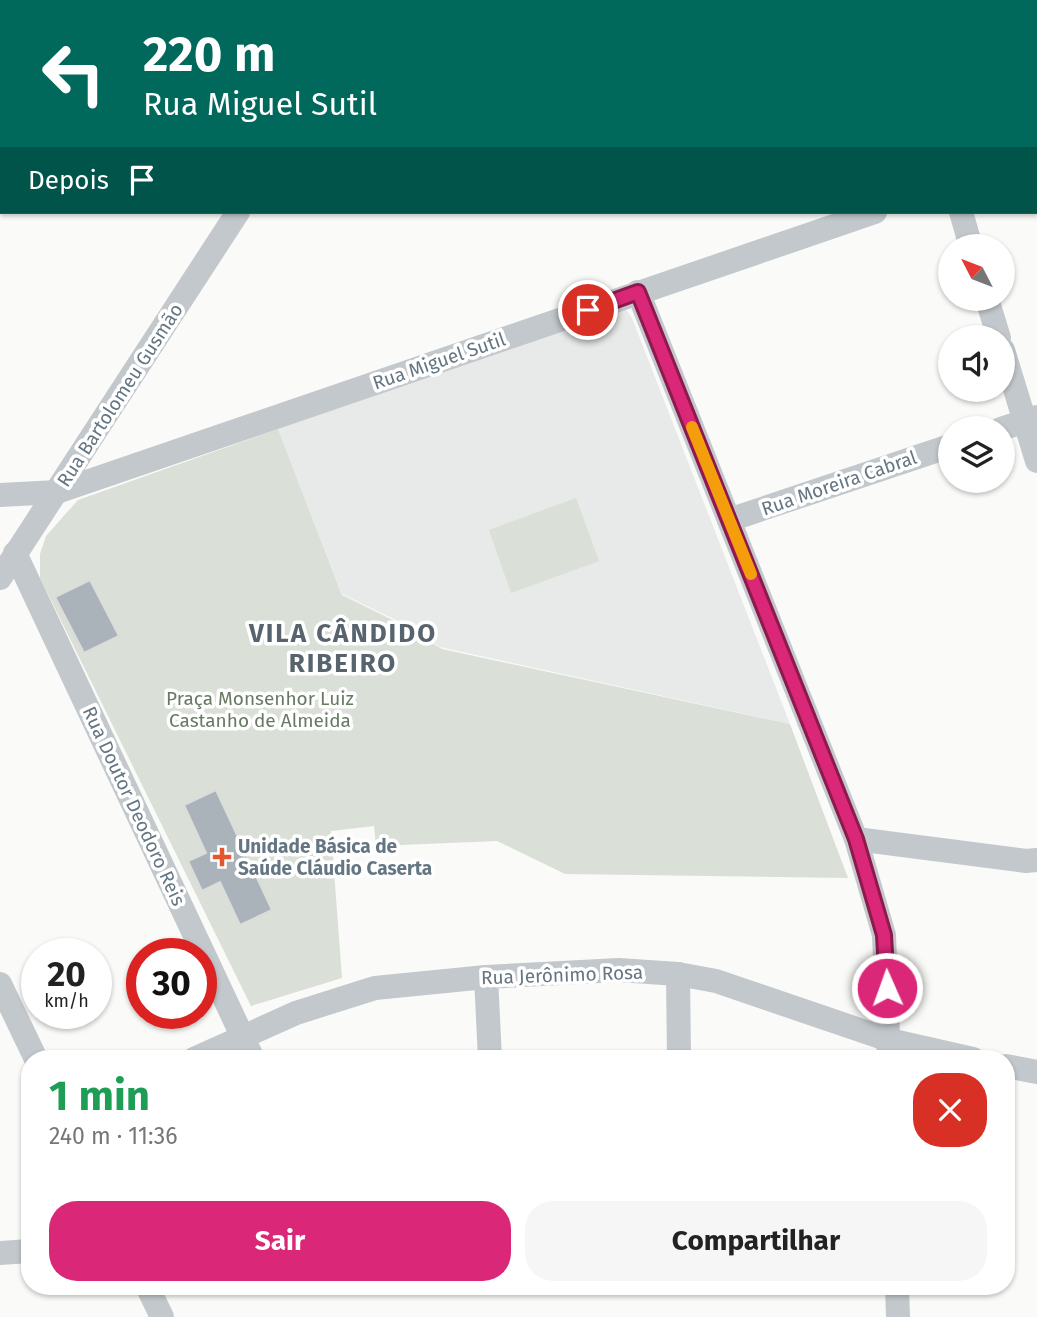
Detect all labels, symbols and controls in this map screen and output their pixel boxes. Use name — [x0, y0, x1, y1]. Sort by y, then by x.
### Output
text: 220 m — [143, 25, 275, 84]
icon: left — [28, 28, 119, 119]
text: Rua Miguel Sutil — [143, 85, 377, 123]
icon: arrive — [123, 161, 161, 199]
text: Depois — [28, 165, 109, 196]
north arrow — [938, 234, 1015, 312]
map controls — [938, 234, 1015, 493]
pin — [558, 280, 618, 340]
icon: arrive — [569, 291, 607, 329]
street label: Rua Bartolomeu Gusmão — [52, 299, 188, 491]
button: sound — [938, 325, 1015, 402]
street label: Rua Miguel Sutil — [370, 327, 509, 394]
button: layers — [938, 416, 1015, 493]
street label: Rua Moreira Cabral — [758, 445, 920, 520]
district label: VILA CÂNDIDO RIBEIRO — [248, 618, 437, 679]
park label: Praça Monsenhor Luiz Castanho de Almeida — [166, 687, 354, 732]
street label: Rua Doutor Deodoro Reis — [78, 703, 190, 909]
place label: Unidade Básica de Saúde Cláudio Caserta — [238, 835, 432, 880]
marker: Unidade Básica de Saúde Cláudio Caserta — [212, 847, 232, 867]
speed limit sign: 30 — [126, 938, 217, 1029]
position arrow — [850, 951, 924, 1025]
text: 20 — [47, 953, 86, 995]
street label: Rua Jerônimo Rosa — [481, 961, 643, 989]
text: km/h — [44, 990, 89, 1012]
text: 1 min — [49, 1071, 150, 1121]
button: close — [913, 1073, 987, 1147]
text: 240 m · 11:36 — [49, 1122, 177, 1150]
button: Sair — [49, 1201, 511, 1281]
button: Compartilhar — [525, 1201, 987, 1281]

